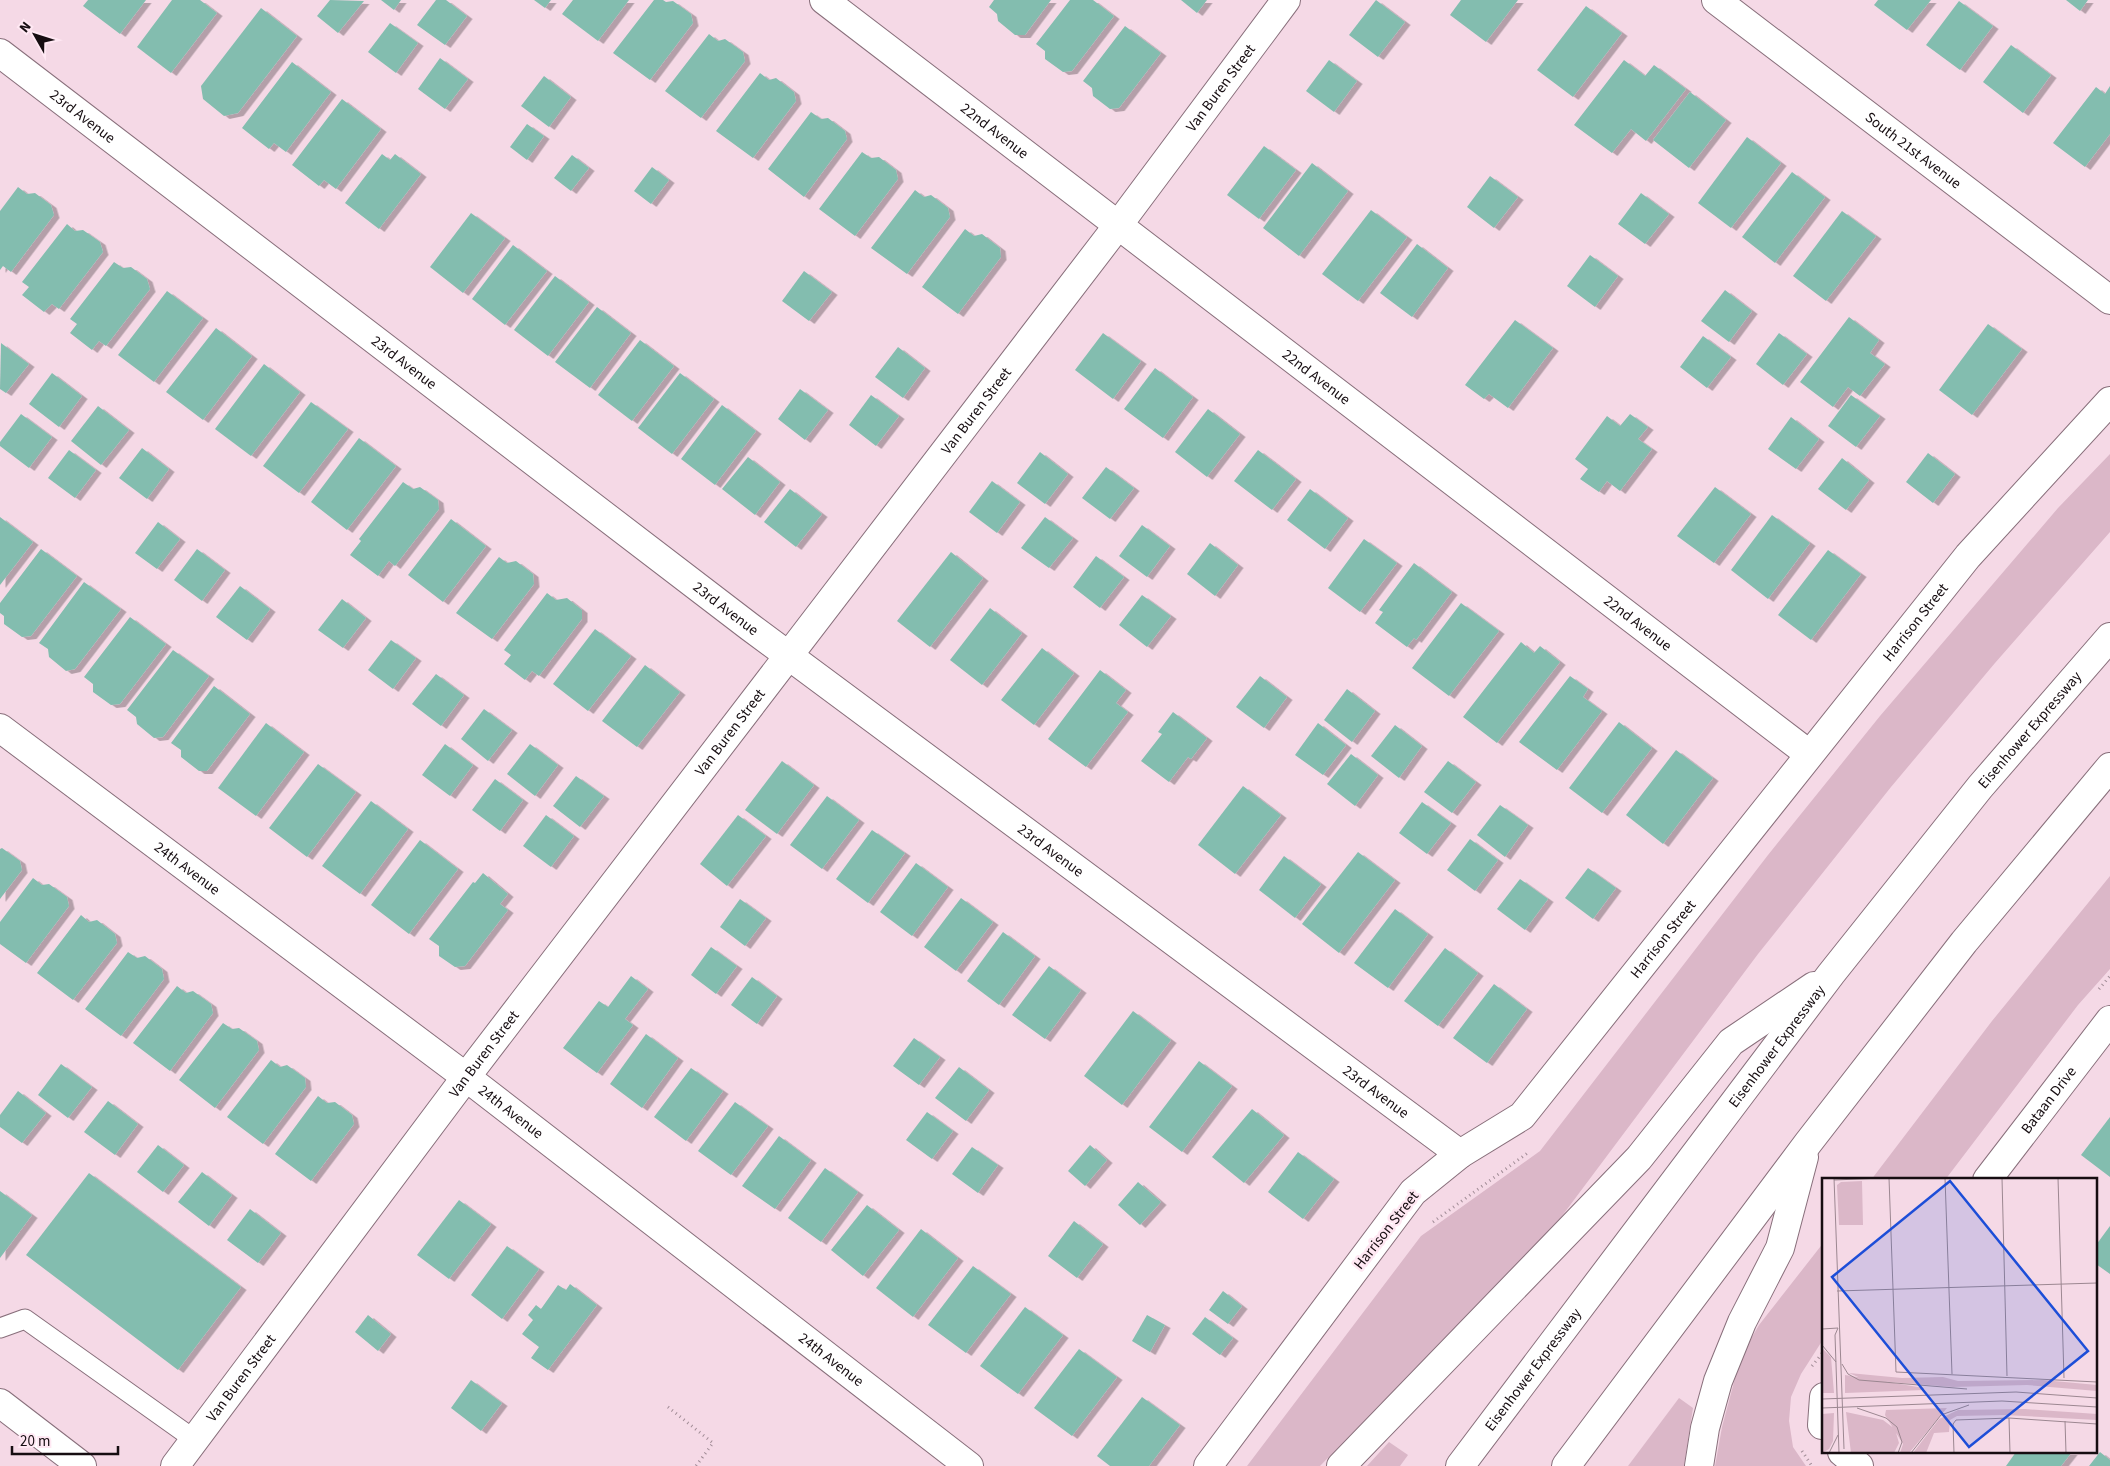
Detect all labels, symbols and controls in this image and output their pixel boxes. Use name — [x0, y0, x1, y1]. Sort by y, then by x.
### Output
north arrow — [10, 10, 60, 60]
text: N — [15, 18, 36, 37]
street label: Van Buren Street — [1181, 40, 1261, 136]
street label: 23rd Avenue — [45, 85, 119, 149]
street label: 22nd Avenue — [956, 98, 1033, 164]
street label: South 21st Avenue — [1861, 107, 1965, 194]
street label: 23rd Avenue — [367, 331, 441, 395]
street label: 22nd Avenue — [1278, 344, 1354, 410]
street label: Van Buren Street — [936, 363, 1017, 459]
street label: 23rd Avenue — [688, 577, 763, 641]
street label: Harrison Street — [1878, 579, 1953, 666]
street label: 22nd Avenue — [1599, 591, 1676, 656]
street label: Eisenhower Expressway — [1973, 667, 2087, 793]
street label: Van Buren Street — [690, 685, 770, 780]
street label: 23rd Avenue — [1013, 819, 1088, 882]
street label: 24th Avenue — [150, 837, 224, 900]
street label: Harrison Street — [1626, 896, 1701, 983]
street label: Eisenhower Expressway — [1724, 980, 1830, 1112]
street label: Van Buren Street — [444, 1006, 524, 1102]
street label: 23rd Avenue — [1338, 1060, 1413, 1124]
street label: Bataan Drive — [2016, 1062, 2082, 1138]
street label: 24th Avenue — [474, 1080, 548, 1144]
inset map — [1822, 1178, 2098, 1454]
street label: Harrison Street — [1349, 1187, 1424, 1274]
street label: Eisenhower Expressway — [1480, 1304, 1587, 1436]
street label: 24th Avenue — [794, 1328, 868, 1392]
street label: Van Buren Street — [202, 1330, 281, 1426]
scale bar — [12, 1424, 119, 1456]
text: 20 m — [20, 1431, 50, 1452]

